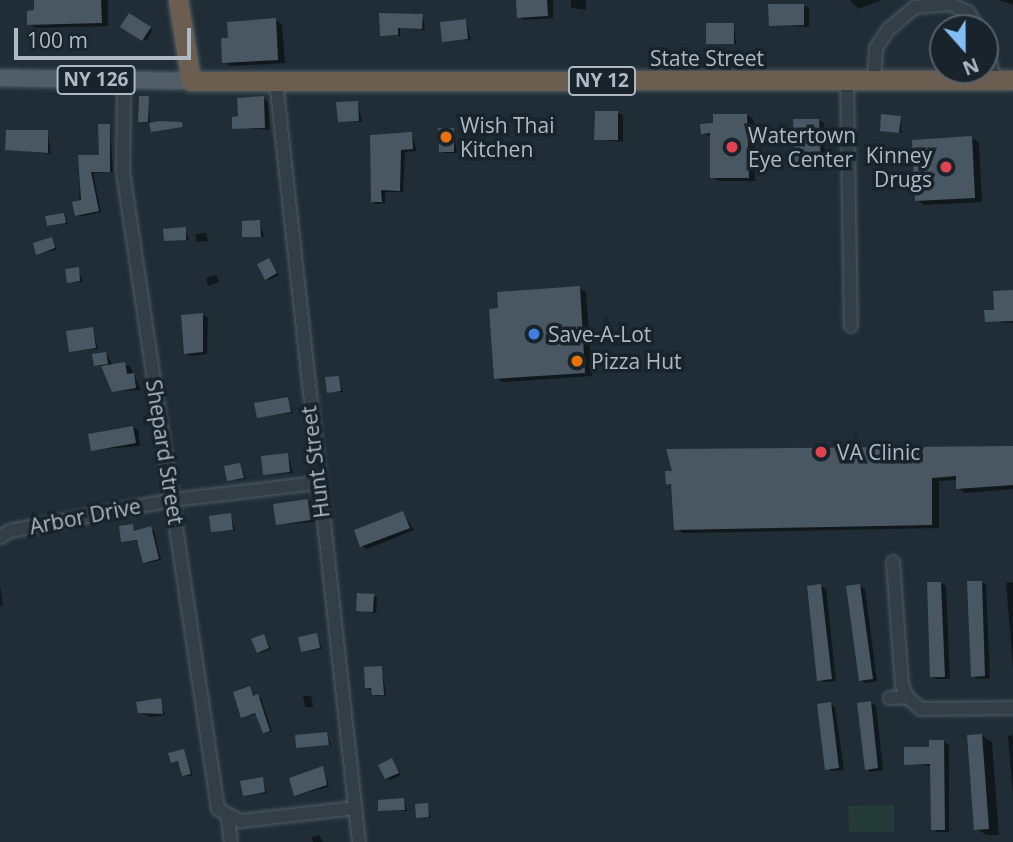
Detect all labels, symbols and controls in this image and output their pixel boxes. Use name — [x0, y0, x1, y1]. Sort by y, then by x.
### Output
scale bar — [18, 14, 194, 58]
north arrow — [929, 14, 999, 84]
text: 100 m — [27, 26, 88, 54]
street label: State Street — [650, 45, 764, 71]
text: N — [959, 52, 983, 82]
road number: NY 126 — [56, 64, 136, 96]
road number: NY 12 — [567, 66, 637, 96]
place label: Wish Thai Kitchen — [460, 112, 554, 162]
place label: Watertown Eye Center — [748, 122, 856, 172]
marker: Wish Thai Kitchen — [438, 129, 454, 145]
marker: Watertown Eye Center — [722, 137, 742, 157]
place label: Kinney Drugs — [866, 142, 932, 192]
marker: Kinney Drugs — [938, 159, 954, 175]
place label: Save-A-Lot — [548, 321, 651, 347]
marker: Save-A-Lot — [526, 326, 542, 342]
place label: Pizza Hut — [591, 348, 682, 374]
marker: Pizza Hut — [569, 353, 585, 369]
street label: Shepard Street — [141, 378, 189, 526]
street label: Hunt Street — [296, 404, 334, 520]
place label: VA Clinic — [837, 439, 920, 465]
marker: VA Clinic — [811, 442, 831, 462]
street label: Arbor Drive — [27, 493, 143, 539]

